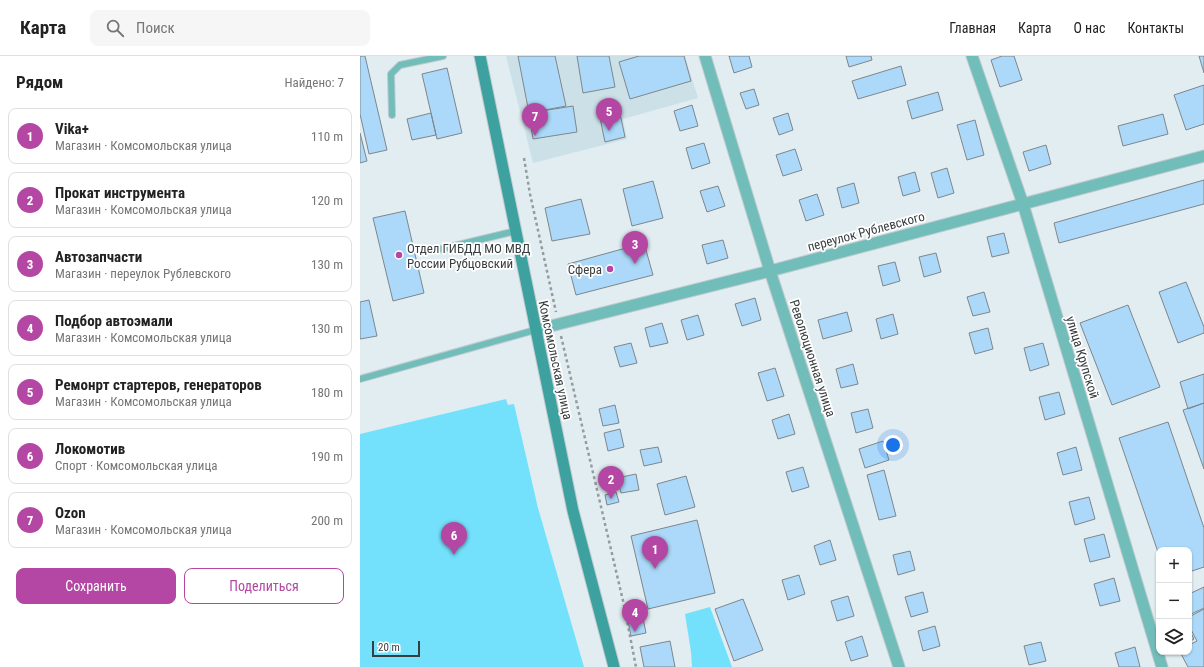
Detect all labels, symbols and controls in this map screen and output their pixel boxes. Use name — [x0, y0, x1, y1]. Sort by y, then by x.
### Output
search box — [90, 10, 370, 46]
text: Карта — [20, 16, 66, 39]
icon: search — [104, 17, 126, 39]
text: Поиск — [136, 19, 175, 37]
text: Главная — [949, 20, 996, 36]
text: Карта — [1018, 20, 1051, 36]
text: О нас — [1073, 20, 1105, 36]
text: Контакты — [1127, 20, 1184, 36]
text: Рядом — [16, 72, 63, 92]
text: Найдено: 7 — [284, 75, 344, 90]
pin: 5 — [596, 98, 622, 131]
pin: 7 — [522, 103, 548, 136]
text: Vika+ — [55, 120, 89, 138]
text: 1 — [27, 129, 33, 144]
text: 110 m — [311, 129, 343, 144]
text: Магазин · Комсомольская улица — [55, 138, 232, 153]
text: Прокат инструмента — [55, 184, 185, 202]
text: 2 — [27, 193, 33, 208]
text: 120 m — [311, 193, 343, 208]
text: Магазин · Комсомольская улица — [55, 202, 232, 217]
street label: переулок Рублевского — [806, 209, 926, 254]
pin: 3 — [622, 231, 648, 264]
place label: Отдел ГИБДД МО МВД России Рубцовский — [407, 241, 531, 271]
text: Автозапчасти — [55, 248, 142, 266]
marker: Отдел ГИБДД МО МВД России Рубцовский — [394, 250, 404, 260]
text: 3 — [27, 257, 33, 272]
text: 130 m — [311, 257, 343, 272]
place label: Сфера — [568, 262, 602, 277]
marker: Сфера — [605, 264, 615, 274]
text: Магазин · переулок Рублевского — [55, 266, 231, 281]
street label: Революционная улица — [787, 298, 839, 419]
street label: Комсомольская улица — [536, 299, 575, 421]
text: Подбор автоэмали — [55, 312, 173, 330]
street label: улица Крупской — [1063, 314, 1102, 400]
text: 4 — [27, 321, 33, 336]
text: 130 m — [311, 321, 343, 336]
text: Магазин · Комсомольская улица — [55, 330, 232, 345]
text: Ремонрт стартеров, генераторов — [55, 376, 262, 394]
text: 5 — [27, 385, 33, 400]
text: 180 m — [311, 385, 343, 400]
text: Магазин · Комсомольская улица — [55, 394, 232, 409]
your location — [883, 435, 903, 455]
text: Локомотив — [55, 440, 125, 458]
text: 6 — [27, 449, 33, 464]
text: 190 m — [311, 449, 343, 464]
text: Спорт · Комсомольская улица — [55, 458, 218, 473]
pin: 2 — [598, 466, 624, 499]
text: Ozon — [55, 504, 86, 522]
text: 7 — [27, 513, 33, 528]
text: 200 m — [311, 513, 343, 528]
text: Магазин · Комсомольская улица — [55, 522, 232, 537]
pin: 6 — [441, 522, 467, 555]
pin: 1 — [642, 536, 668, 569]
map controls — [1156, 547, 1192, 655]
button: + — [1156, 547, 1192, 583]
button: Сохранить — [16, 568, 176, 604]
button: Поделиться — [184, 568, 344, 604]
button: − — [1156, 583, 1192, 619]
pin: 4 — [622, 599, 648, 632]
button: layers — [1156, 619, 1192, 655]
scale bar — [372, 639, 420, 658]
text: 20 m — [378, 641, 400, 654]

